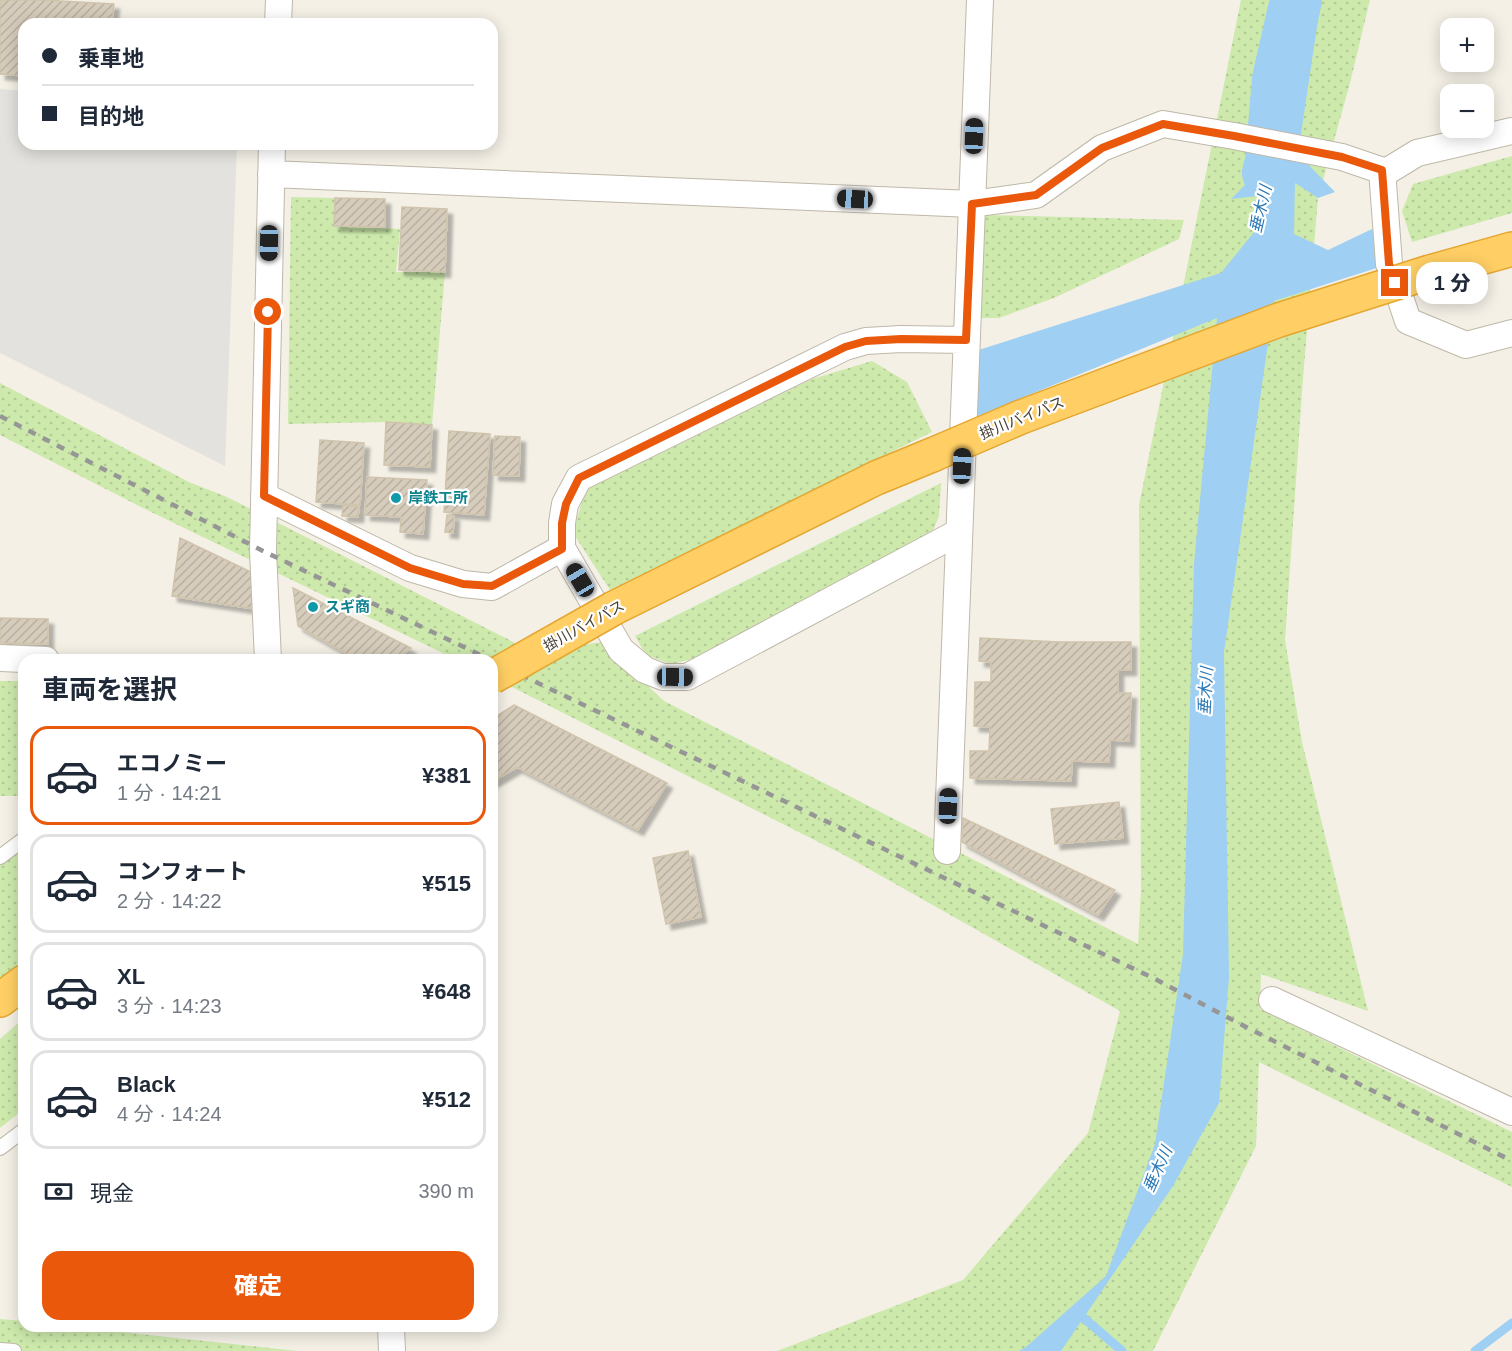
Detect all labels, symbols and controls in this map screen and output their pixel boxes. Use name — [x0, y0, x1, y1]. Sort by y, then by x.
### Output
map controls — [1440, 18, 1494, 138]
button: + — [1440, 18, 1494, 72]
text: 乗車地 — [78, 46, 144, 71]
button: − — [1440, 84, 1494, 138]
text: 目的地 — [78, 104, 144, 129]
car — [964, 118, 984, 154]
water label: 垂木川 — [1247, 182, 1275, 234]
car — [837, 189, 873, 209]
car — [260, 225, 278, 261]
callout: 1 分 — [1416, 262, 1488, 304]
route end — [1381, 269, 1408, 296]
text: 1 分 — [1434, 272, 1470, 294]
route start — [254, 298, 281, 325]
street label: 掛川バイパス — [977, 393, 1067, 442]
car — [952, 448, 972, 484]
place label: 岸鉄工所 — [408, 489, 468, 506]
marker: 岸鉄工所 — [389, 491, 403, 505]
car — [563, 560, 597, 600]
street label: 掛川バイパス — [540, 596, 627, 655]
place label: スギ商 — [325, 598, 370, 615]
marker: スギ商 — [306, 600, 320, 614]
water label: 垂木川 — [1196, 665, 1215, 715]
car — [657, 668, 693, 686]
text: 車両を選択 — [42, 675, 177, 705]
icon: car — [45, 749, 99, 803]
text: エコノミー — [117, 751, 227, 776]
text: ¥381 — [422, 763, 471, 788]
text: 1 分 · 14:21 — [117, 782, 222, 804]
car — [938, 788, 958, 824]
icon: car — [45, 857, 99, 911]
text: コンフォート — [117, 859, 248, 884]
text: ¥515 — [422, 871, 471, 896]
text: 2 分 · 14:22 — [117, 890, 222, 912]
text: XL — [117, 964, 145, 989]
icon: car — [45, 965, 99, 1019]
text: ¥648 — [422, 979, 471, 1004]
text: 3 分 · 14:23 — [117, 995, 222, 1017]
text: Black — [117, 1072, 176, 1097]
icon: car — [45, 1073, 99, 1127]
text: ¥512 — [422, 1087, 471, 1112]
text: 4 分 · 14:24 — [117, 1103, 222, 1125]
water label: 垂木川 — [1140, 1142, 1176, 1195]
icon: cash — [42, 1175, 75, 1208]
text: 390 m — [418, 1180, 474, 1202]
text: 現金 — [90, 1181, 134, 1206]
button: 確定 — [42, 1251, 474, 1320]

